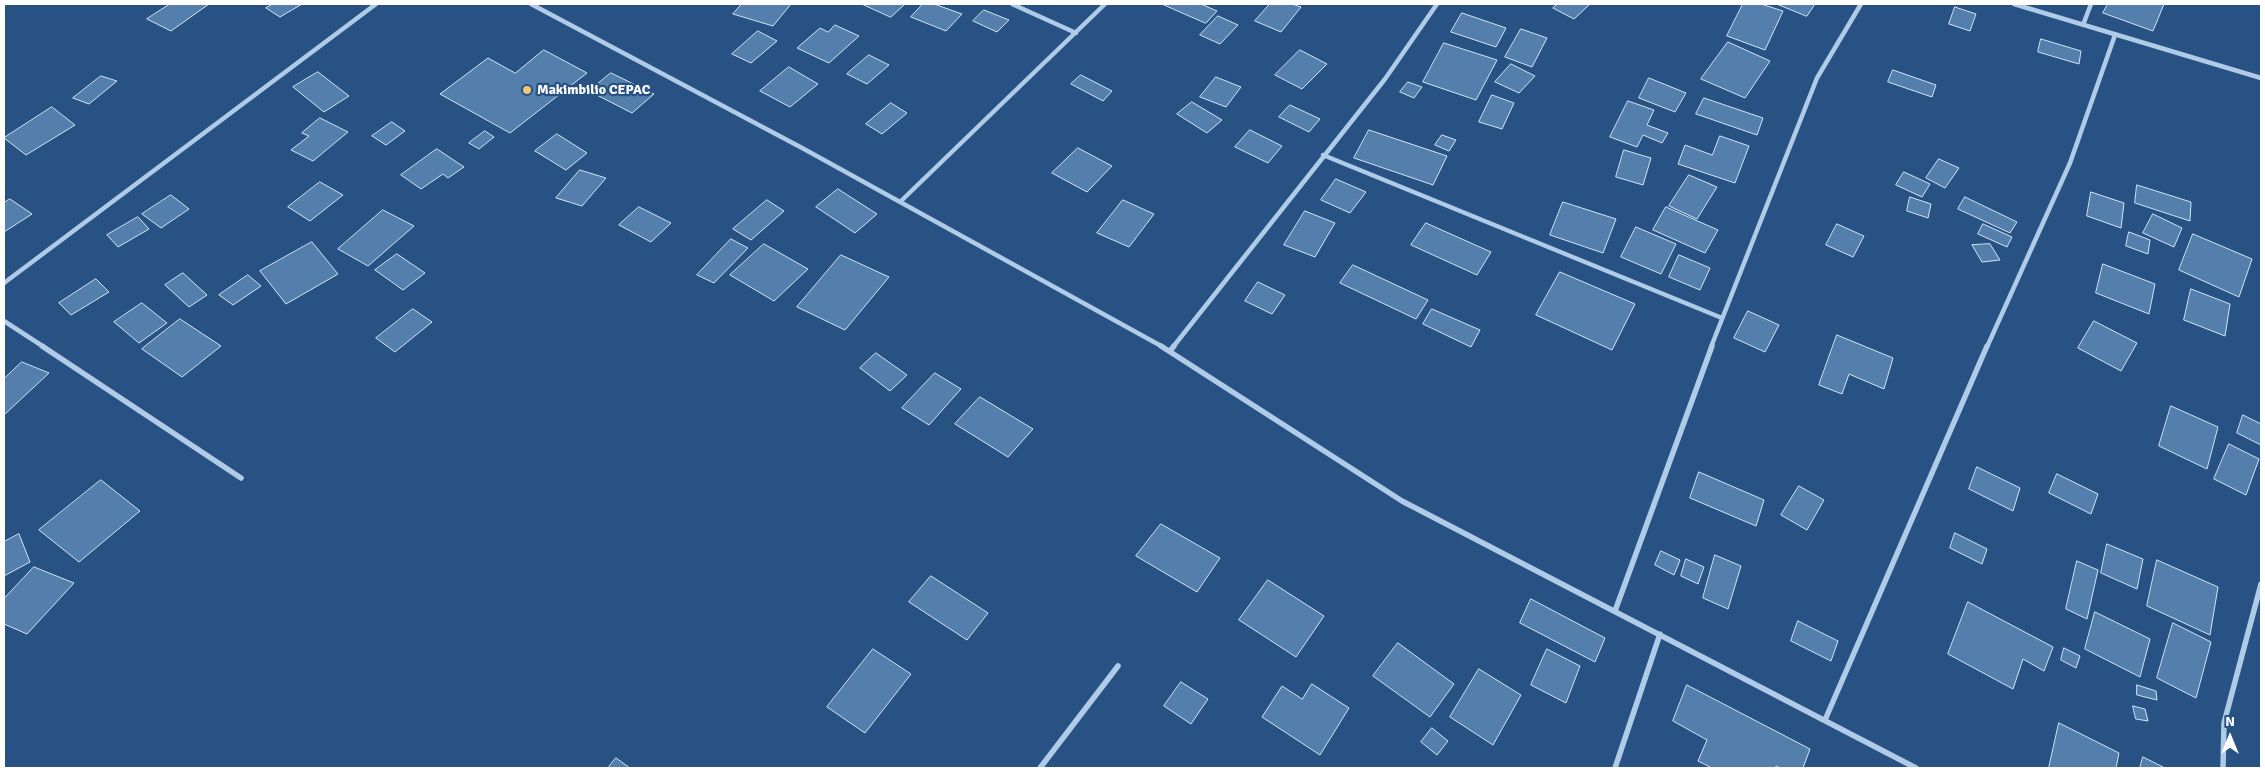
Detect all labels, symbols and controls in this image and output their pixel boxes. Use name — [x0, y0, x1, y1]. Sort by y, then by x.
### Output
place label: Makimbilio CEPAC — [537, 82, 650, 98]
marker: Makimbilio CEPAC — [521, 84, 533, 96]
north arrow — [2205, 712, 2255, 762]
text: N — [2225, 713, 2235, 730]

